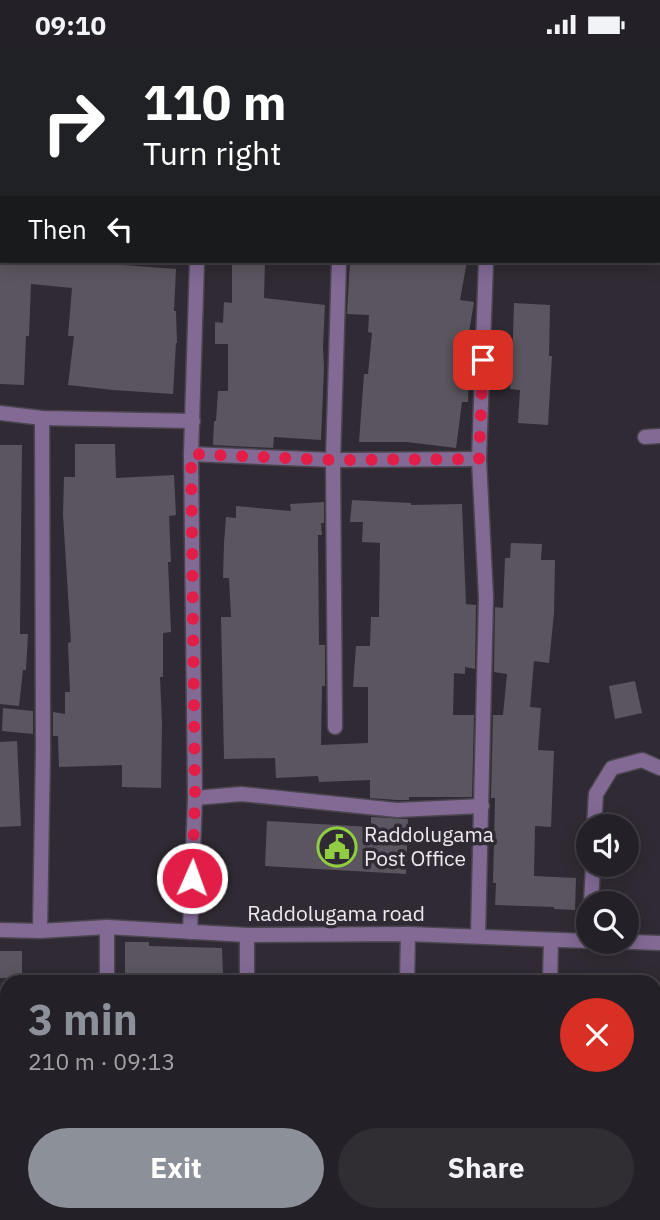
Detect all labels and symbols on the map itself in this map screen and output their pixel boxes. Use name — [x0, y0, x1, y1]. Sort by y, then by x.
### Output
pin — [453, 330, 513, 390]
place label: Raddolugama Post Office — [364, 820, 494, 872]
public building icon: Raddolugama Post Office — [316, 826, 358, 868]
position arrow — [155, 841, 229, 915]
street label: Raddolugama road — [247, 899, 425, 927]

